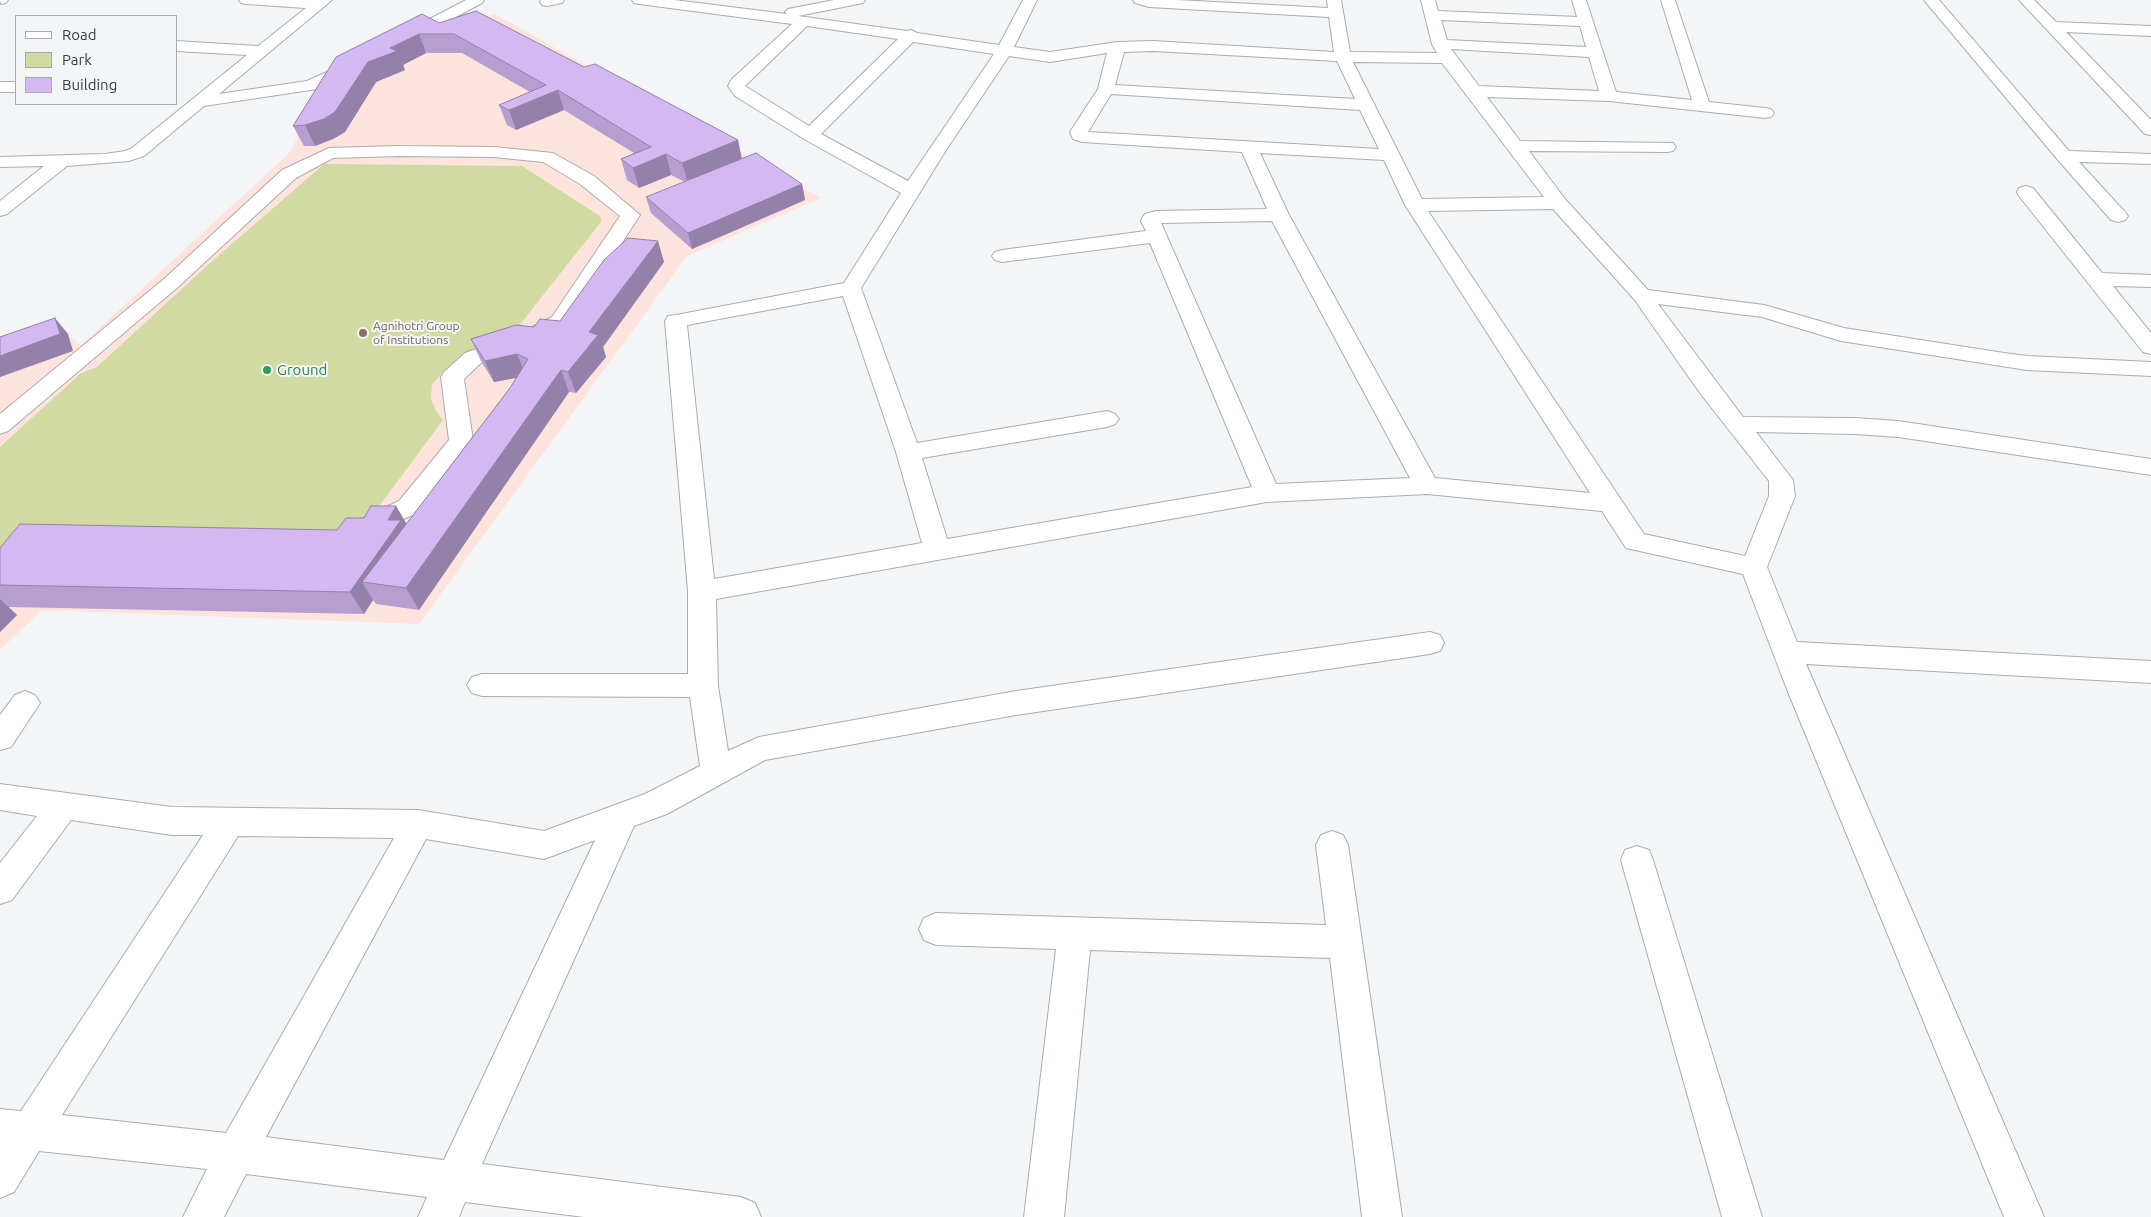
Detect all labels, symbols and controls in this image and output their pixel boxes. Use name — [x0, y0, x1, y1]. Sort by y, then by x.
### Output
legend — [15, 15, 178, 105]
text: Road — [62, 26, 97, 43]
text: Park — [62, 51, 92, 68]
text: Building — [62, 76, 117, 93]
place label: Agnihotri Group of Institutions — [373, 319, 460, 347]
marker: Agnihotri Group of Institutions — [357, 327, 369, 339]
place label: Ground — [277, 361, 327, 379]
marker: Ground — [261, 364, 273, 376]

